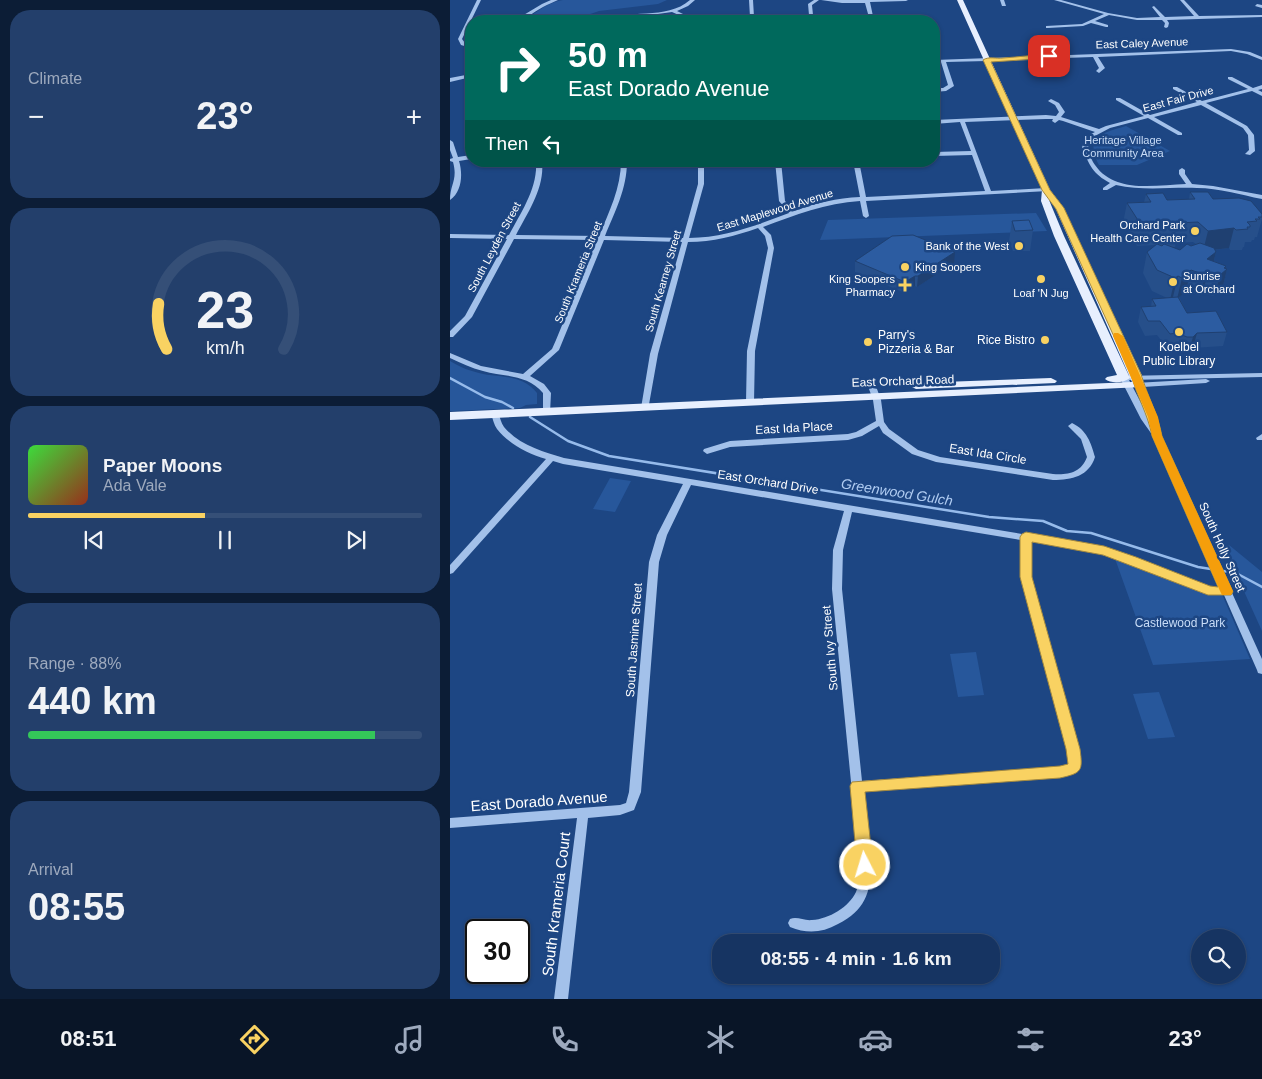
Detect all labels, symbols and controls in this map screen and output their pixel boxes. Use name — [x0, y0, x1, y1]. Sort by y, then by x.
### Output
icon: right — [485, 35, 550, 100]
text: 50 m — [568, 35, 648, 74]
pin — [1028, 35, 1070, 77]
street label: East Caley Avenue — [1095, 35, 1189, 51]
icon: arrive — [1035, 42, 1063, 70]
text: Climate — [28, 70, 82, 87]
text: East Dorado Avenue — [568, 76, 769, 101]
street label: East Fair Drive — [1141, 84, 1215, 114]
text: 23° — [196, 95, 254, 137]
text: − — [28, 101, 44, 132]
text: + — [406, 101, 422, 132]
icon: left — [538, 130, 566, 158]
text: Then — [485, 133, 528, 154]
park label: Heritage Village Community Area — [1082, 134, 1165, 159]
street label: East Maplewood Avenue — [715, 187, 835, 233]
street label: South Leyden Street — [465, 200, 523, 294]
street label: South Krameria Street — [552, 219, 604, 325]
place label: Orchard Park Health Care Center — [1090, 219, 1185, 244]
marker: Orchard Park Health Care Center — [1189, 225, 1201, 237]
street label: South Kearney Street — [643, 229, 683, 333]
place label: Bank of the West — [925, 240, 1009, 252]
marker: Bank of the West — [1013, 240, 1025, 252]
marker: King Soopers — [899, 261, 911, 273]
place label: King Soopers — [915, 261, 982, 273]
place label: Sunrise at Orchard — [1183, 270, 1235, 295]
place label: King Soopers Pharmacy — [829, 273, 895, 298]
marker: Loaf 'N Jug — [1035, 273, 1047, 285]
marker: Sunrise at Orchard — [1167, 276, 1179, 288]
marker: King Soopers Pharmacy — [899, 279, 911, 291]
text: 23 — [196, 281, 254, 339]
place label: Loaf 'N Jug — [1013, 287, 1069, 299]
marker: Koelbel Public Library — [1173, 326, 1185, 338]
place label: Parry's Pizzeria & Bar — [878, 328, 954, 356]
place label: Rice Bistro — [977, 333, 1035, 347]
marker: Rice Bistro — [1039, 334, 1051, 346]
marker: Parry's Pizzeria & Bar — [862, 336, 874, 348]
text: km/h — [206, 338, 244, 358]
place label: Koelbel Public Library — [1143, 340, 1215, 368]
street label: East Orchard Road — [851, 372, 955, 390]
street label: East Ida Place — [755, 419, 833, 437]
street label: East Ida Circle — [948, 441, 1028, 467]
text: Paper Moons — [103, 455, 222, 476]
street label: East Orchard Drive — [717, 467, 820, 497]
water label: Greenwood Gulch — [840, 475, 954, 509]
text: Ada Vale — [103, 477, 167, 494]
street label: South Holly Street — [1196, 500, 1248, 595]
icon: previous — [80, 526, 108, 554]
icon: pause — [211, 526, 239, 554]
icon: next — [342, 526, 370, 554]
street label: South Jasmine Street — [623, 582, 645, 698]
street label: South Ivy Street — [819, 604, 841, 691]
park label: Castlewood Park — [1135, 616, 1226, 630]
text: Range · 88% — [28, 655, 121, 672]
text: 440 km — [28, 680, 157, 722]
street label: East Dorado Avenue — [470, 788, 608, 814]
street label: South Krameria Court — [539, 830, 573, 977]
position arrow — [838, 838, 890, 890]
text: Arrival — [28, 861, 73, 878]
text: 08:55 — [28, 886, 125, 928]
speed limit sign: 30 — [465, 919, 530, 984]
map controls — [1191, 929, 1246, 984]
button: search — [1191, 929, 1246, 984]
text: 08:55 · 4 min · 1.6 km — [760, 948, 952, 969]
icon: directions — [237, 1022, 272, 1057]
icon: music — [392, 1022, 427, 1057]
icon: phone — [547, 1022, 582, 1057]
icon: climate — [703, 1022, 738, 1057]
icon: car — [858, 1022, 893, 1057]
icon: filters — [1013, 1022, 1048, 1057]
text: 08:51 — [60, 1026, 116, 1051]
text: 23° — [1169, 1026, 1202, 1051]

